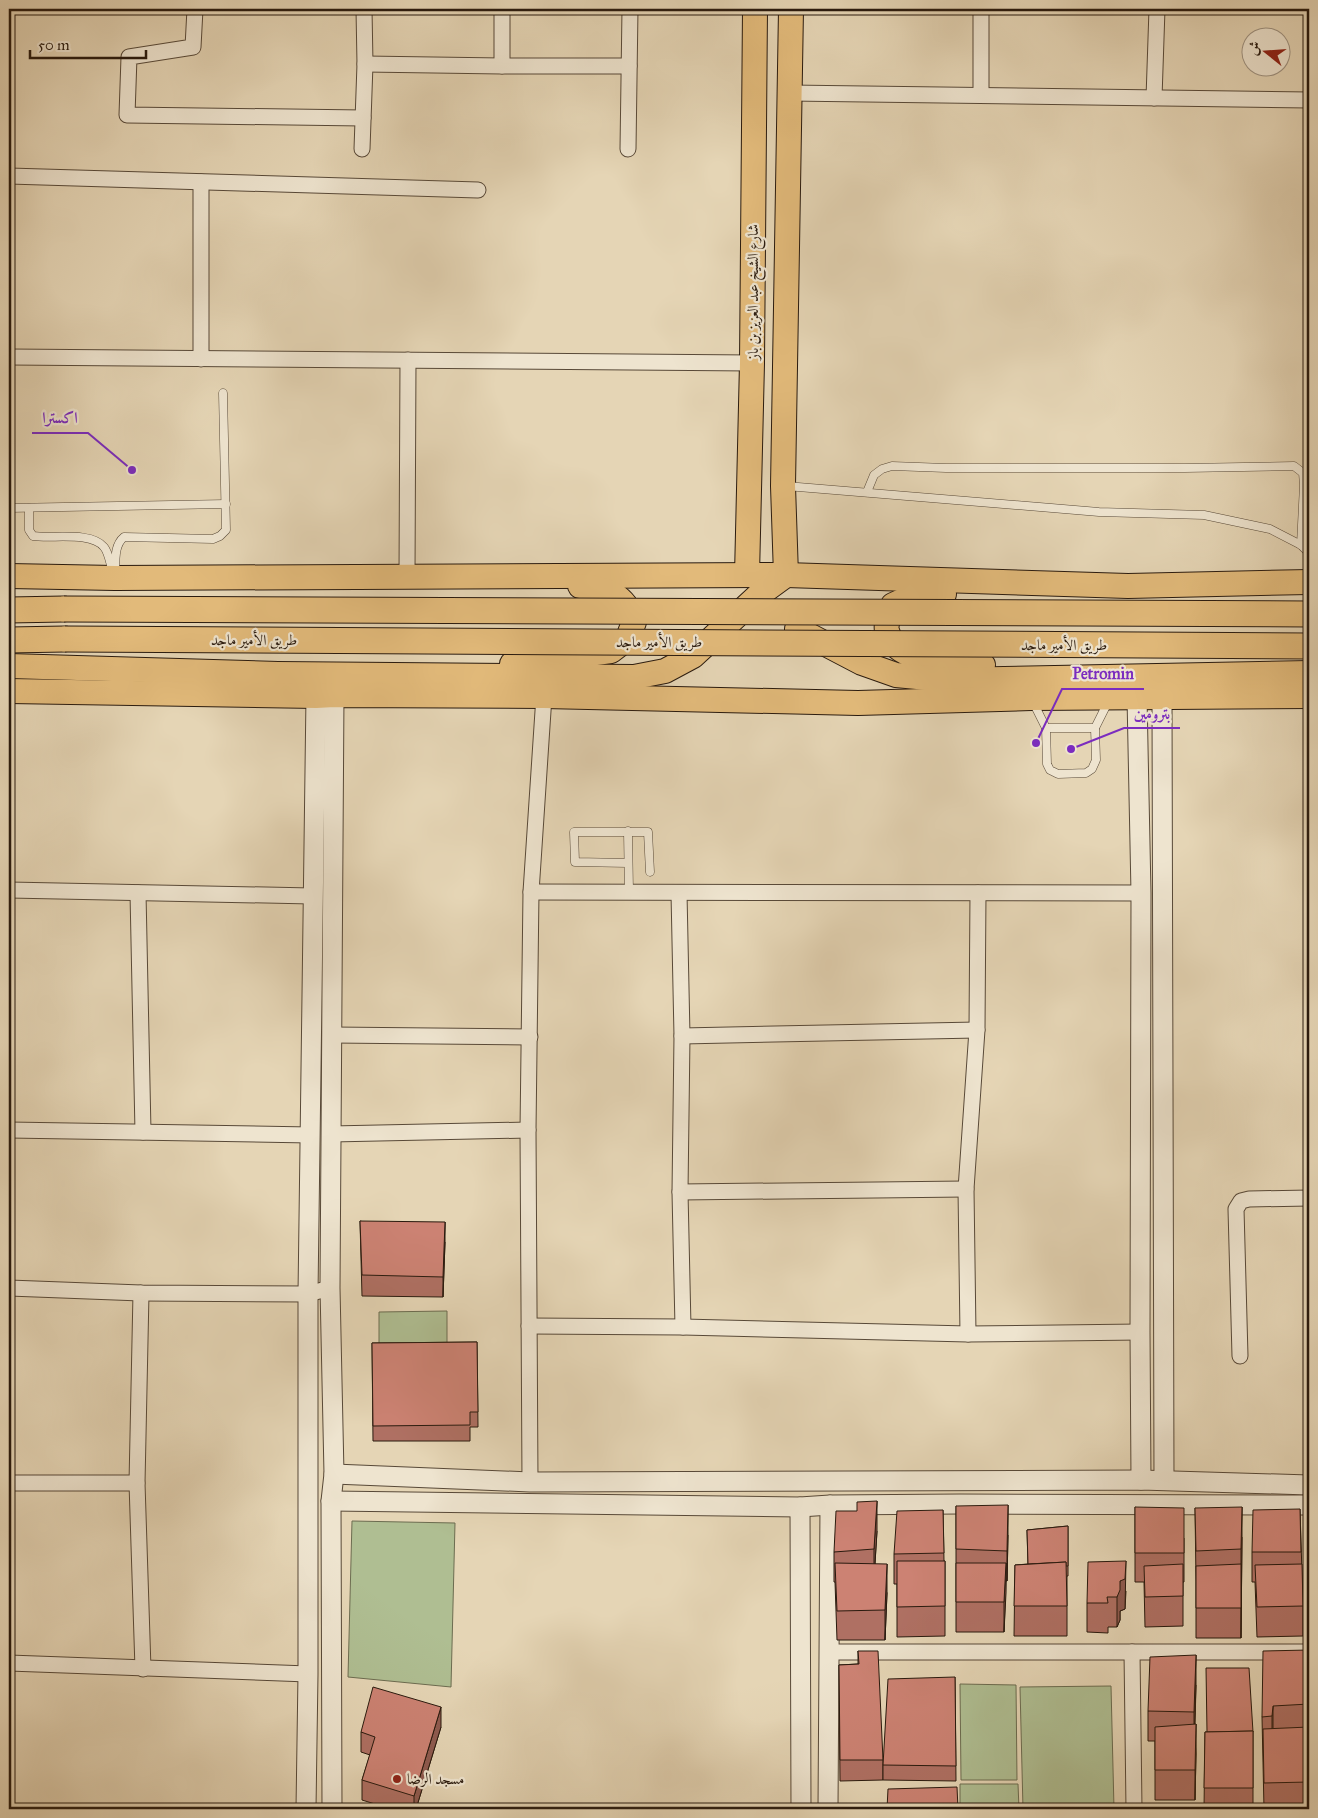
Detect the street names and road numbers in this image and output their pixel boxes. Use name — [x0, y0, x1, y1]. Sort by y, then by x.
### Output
street label: شارع الشيخ عبد العزيز بن باز — [744, 224, 767, 362]
street label: طريق الأمير ماجد — [211, 629, 297, 650]
street label: طريق الأمير ماجد — [616, 631, 702, 652]
street label: طريق الأمير ماجد — [1021, 634, 1107, 655]

